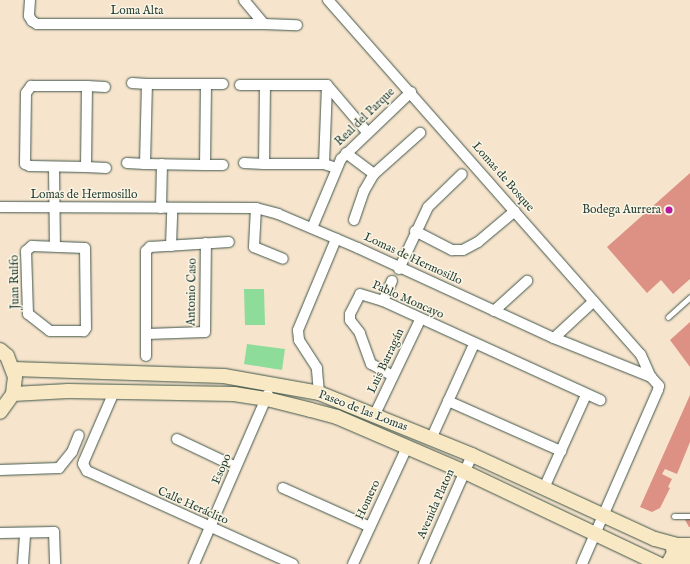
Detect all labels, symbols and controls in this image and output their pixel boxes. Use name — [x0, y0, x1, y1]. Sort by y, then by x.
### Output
street label: Loma Alta — [111, 4, 163, 18]
street label: Real del Parque — [332, 85, 398, 149]
street label: Lomas de Bosque — [469, 139, 537, 215]
street label: Lomas de Hermosillo — [30, 188, 138, 202]
place label: Bodega Aurrera — [582, 203, 661, 217]
marker: Bodega Aurrera — [664, 205, 674, 215]
street label: Lomas de Hermosillo — [361, 230, 465, 288]
street label: Juan Rulfo — [7, 255, 23, 309]
street label: Antonio Caso — [184, 258, 200, 326]
street label: Pablo Moncayo — [370, 278, 446, 322]
street label: Luis Barragán — [365, 326, 407, 396]
street label: Paseo de las Lomas — [316, 387, 410, 435]
street label: Esopo — [209, 451, 235, 487]
street label: Avenida Platon — [414, 467, 458, 541]
street label: Homero — [353, 478, 383, 522]
street label: Calle Heráclito — [155, 484, 231, 528]

